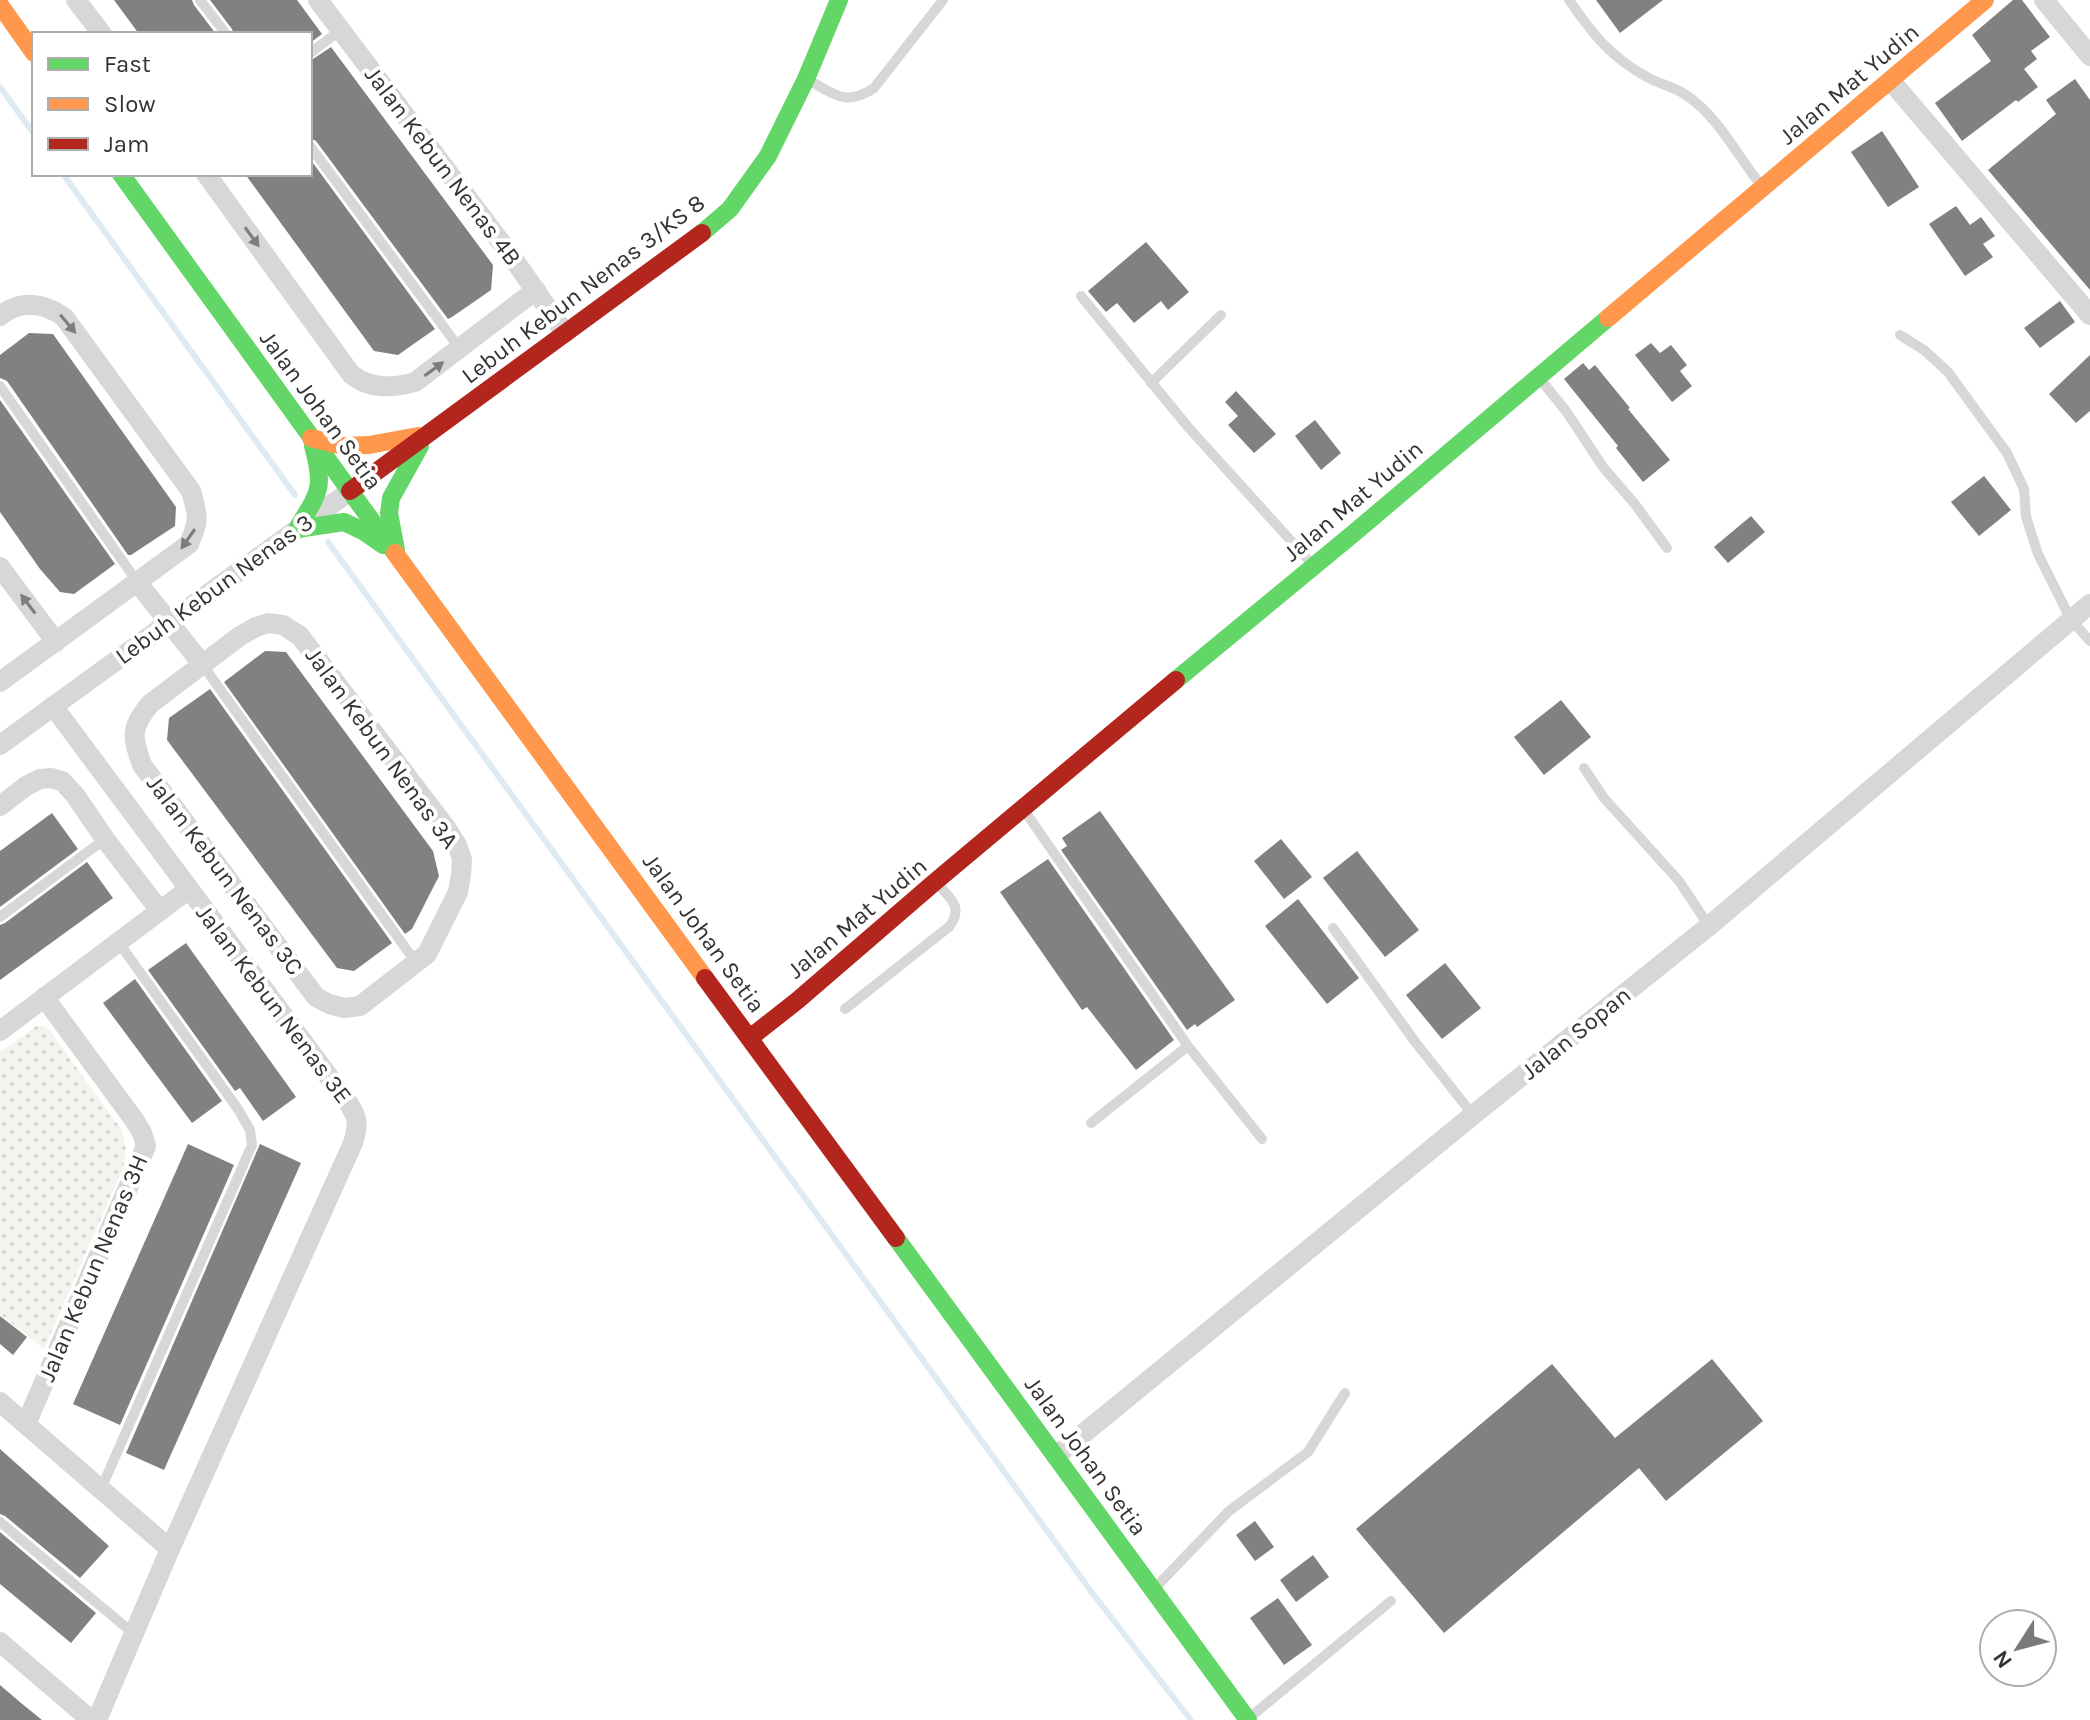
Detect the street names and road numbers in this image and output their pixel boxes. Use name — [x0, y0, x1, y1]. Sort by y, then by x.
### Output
street label: Jalan Mat Yudin — [1774, 18, 1924, 150]
street label: Jalan Kebun Nenas 4B — [359, 61, 527, 271]
street label: Lebuh Kebun Nenas 3/KS 8 — [456, 188, 710, 390]
street label: Jalan Johan Setia — [254, 325, 388, 495]
street label: Jalan Mat Yudin — [1278, 435, 1428, 567]
street label: Lebuh Kebun Nenas 3 — [110, 508, 318, 670]
street label: Jalan Kebun Nenas 3A — [300, 642, 464, 854]
street label: Jalan Kebun Nenas 3C — [141, 770, 309, 980]
street label: Jalan Johan Setia — [637, 848, 771, 1018]
street label: Jalan Mat Yudin — [782, 852, 932, 984]
street label: Jalan Kebun Nenas 3E — [190, 899, 358, 1109]
street label: Jalan Sopan — [1516, 980, 1636, 1086]
street label: Jalan Kebun Nenas 3H — [32, 1150, 154, 1386]
street label: Jalan Johan Setia — [1019, 1371, 1153, 1541]

